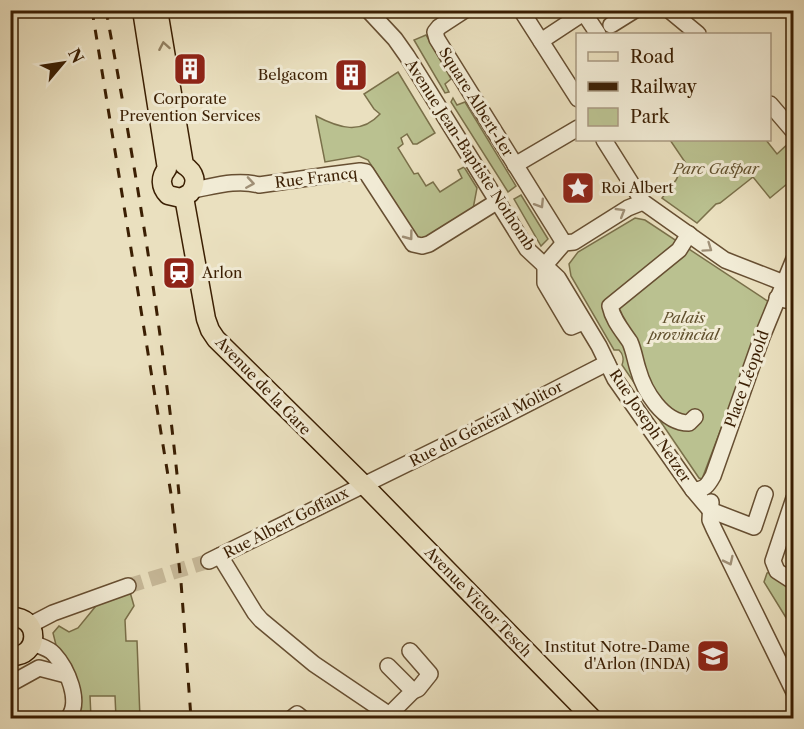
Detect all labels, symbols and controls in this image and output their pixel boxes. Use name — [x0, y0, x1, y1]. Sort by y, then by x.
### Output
north arrow — [33, 33, 93, 93]
legend — [576, 33, 771, 141]
one-way arrow — [158, 41, 170, 50]
street label: Square Albert-1er — [435, 43, 518, 161]
text: N — [64, 45, 88, 67]
text: Road — [630, 46, 675, 68]
building icon: Corporate Prevention Services — [172, 51, 208, 87]
street label: Avenue Jean-Baptiste Nothomb — [401, 55, 540, 254]
building icon: Belgacom — [333, 57, 369, 93]
place label: Belgacom — [258, 65, 328, 84]
text: Railway — [630, 76, 698, 98]
place label: Corporate Prevention Services — [119, 89, 261, 125]
text: Park — [630, 106, 671, 128]
park label: Parc Gaspar — [672, 159, 760, 178]
street label: Rue Francq — [274, 163, 358, 192]
place icon: Roi Albert — [560, 170, 596, 206]
one-way arrow — [245, 177, 255, 189]
place label: Roi Albert — [601, 178, 674, 197]
one-way arrow — [532, 198, 544, 208]
one-way arrow — [615, 208, 625, 219]
one-way arrow — [402, 229, 413, 240]
one-way arrow — [702, 241, 713, 252]
station icon: Arlon — [161, 255, 197, 291]
place label: Arlon — [201, 263, 243, 282]
park label: Palais provincial — [646, 308, 721, 344]
street label: Place Léopold — [720, 328, 773, 430]
street label: Avenue de la Gare — [211, 332, 315, 439]
street label: Rue Joseph Netzer — [605, 365, 696, 487]
street label: Rue du Général Molitor — [406, 376, 566, 471]
street label: Rue Albert Goffaux — [220, 483, 352, 562]
street label: Avenue Victor Tesch — [420, 542, 536, 661]
one-way arrow — [722, 554, 734, 565]
place label: Institut Notre-Dame d'Arlon (INDA) — [545, 637, 690, 673]
school or university icon: Institut Notre-Dame d'Arlon (INDA) — [695, 638, 731, 674]

